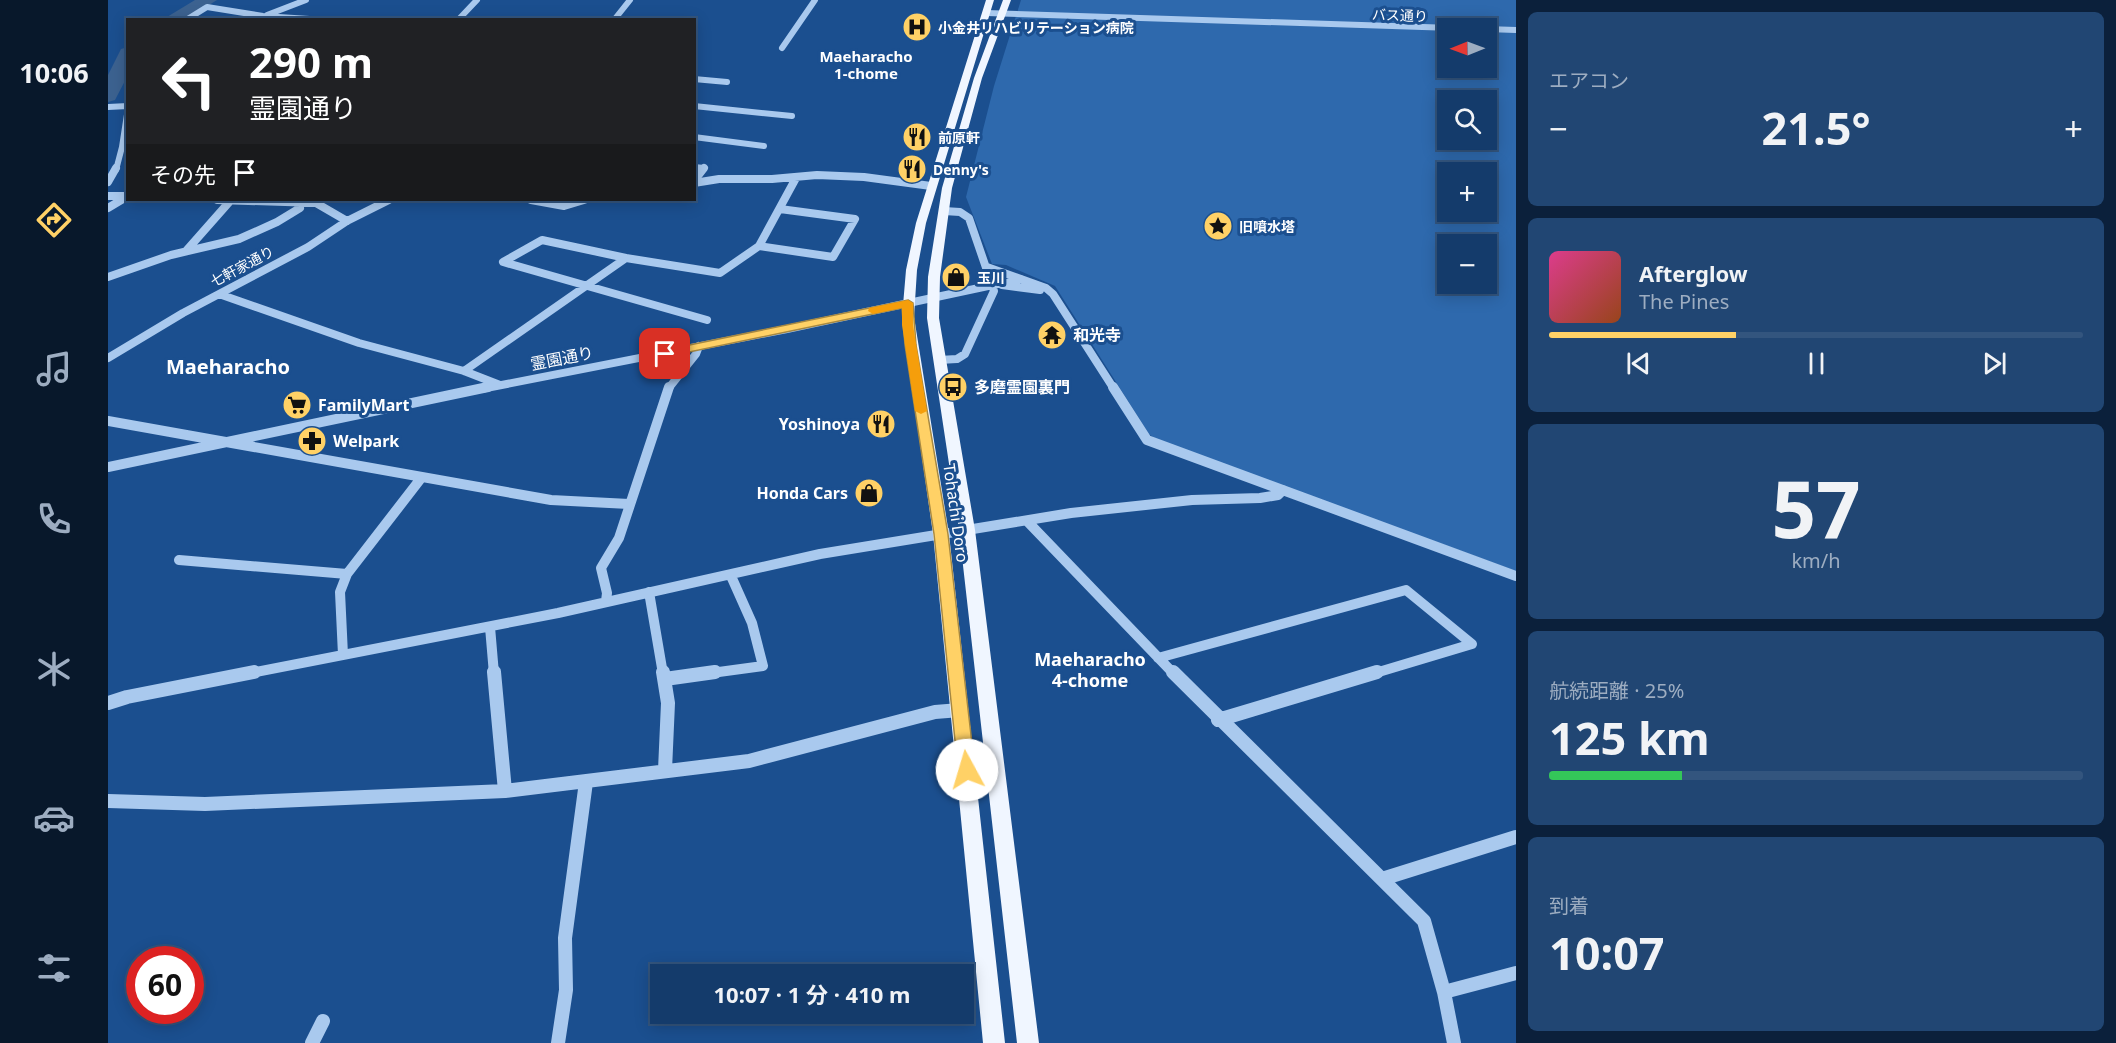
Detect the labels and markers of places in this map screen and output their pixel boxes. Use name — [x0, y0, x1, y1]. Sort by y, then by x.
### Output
hospital icon: 小金井リハビリテーション病院 — [901, 11, 933, 43]
place label: 小金井リハビリテーション病院 — [938, 18, 1134, 37]
restaurant icon: 前原軒 — [901, 121, 933, 153]
place label: 前原軒 — [938, 128, 980, 147]
restaurant icon: Denny's — [896, 153, 928, 185]
place label: Denny's — [933, 160, 989, 179]
place icon: 旧噴水塔 — [1202, 210, 1234, 242]
place label: 旧噴水塔 — [1239, 217, 1295, 236]
shop icon: 玉川 — [940, 261, 972, 293]
place label: 玉川 — [977, 268, 1005, 287]
temple icon: 和光寺 — [1036, 319, 1068, 351]
place label: 和光寺 — [1073, 324, 1121, 346]
pin — [639, 328, 690, 379]
bus stop icon: 多磨霊園裏門 — [937, 371, 969, 403]
place label: 多磨霊園裏門 — [974, 376, 1070, 398]
supermarket icon: FamilyMart — [281, 389, 313, 421]
place label: FamilyMart — [318, 394, 409, 416]
restaurant icon: Yoshinoya — [865, 408, 897, 440]
place label: Yoshinoya — [779, 413, 860, 435]
pharmacy icon: Welpark — [296, 425, 328, 457]
place label: Welpark — [333, 430, 399, 452]
shop icon: Honda Cars — [853, 477, 885, 509]
place label: Honda Cars — [756, 482, 848, 504]

